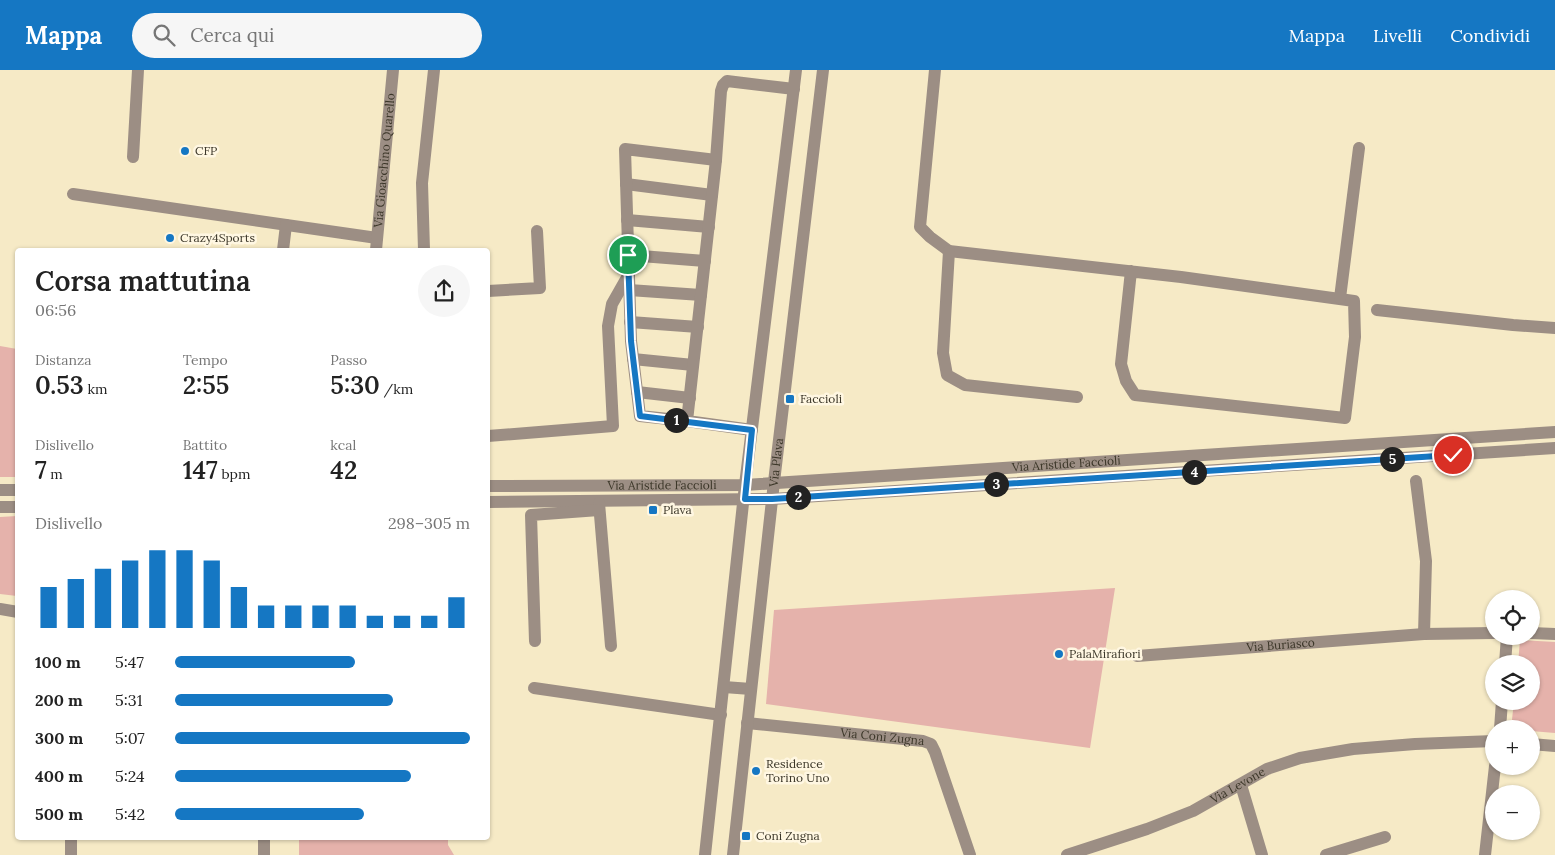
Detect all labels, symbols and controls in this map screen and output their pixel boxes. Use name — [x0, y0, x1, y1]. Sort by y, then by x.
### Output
search box — [132, 13, 482, 58]
text: Mappa — [25, 20, 102, 51]
icon: search — [150, 21, 178, 49]
text: Cerca qui — [190, 23, 274, 47]
text: Mappa — [1288, 24, 1345, 47]
text: Livelli — [1373, 24, 1422, 47]
text: Condividi — [1450, 24, 1530, 47]
street label: Via Gioacchino Quarello — [370, 92, 398, 229]
place label: CFP — [195, 143, 217, 158]
marker: CFP — [179, 145, 191, 157]
place label: Crazy4Sports — [180, 230, 256, 245]
marker: Crazy4Sports — [164, 232, 176, 244]
pin — [607, 234, 649, 276]
icon: arrive — [614, 241, 642, 269]
text: Corsa mattutina — [35, 263, 251, 299]
button: share — [418, 265, 470, 317]
text: 06:56 — [35, 300, 76, 320]
text: Distanza — [35, 351, 91, 369]
text: Tempo — [183, 351, 228, 369]
text: Passo — [330, 351, 367, 369]
text: 0.53 — [35, 369, 84, 401]
text: 2:55 — [183, 369, 229, 401]
text: 5:30 — [330, 369, 380, 401]
text: km — [84, 380, 108, 398]
text: /km — [380, 380, 413, 398]
place label: Faccioli — [800, 391, 842, 406]
marker: Faccioli — [784, 393, 796, 405]
pin: 1 — [664, 408, 688, 432]
text: 1 — [674, 411, 679, 429]
pin — [1432, 434, 1474, 476]
text: Dislivello — [35, 436, 94, 454]
text: Battito — [183, 436, 227, 454]
text: kcal — [330, 436, 356, 454]
street label: Via Plava — [765, 437, 786, 489]
icon: check — [1439, 441, 1467, 469]
pin: 5 — [1380, 446, 1404, 472]
text: 5 — [1389, 450, 1396, 468]
street label: Via Aristide Faccioli — [1010, 452, 1121, 475]
text: 7 — [35, 454, 47, 486]
text: 147 — [183, 454, 218, 486]
text: 42 — [330, 454, 357, 486]
pin: 4 — [1182, 460, 1206, 484]
text: 4 — [1191, 463, 1198, 481]
text: m — [47, 465, 63, 483]
text: bpm — [218, 465, 250, 483]
pin: 3 — [984, 472, 1008, 496]
text: 3 — [993, 475, 1000, 493]
street label: Via Aristide Faccioli — [606, 477, 717, 493]
pin: 2 — [786, 484, 810, 510]
text: 2 — [795, 488, 802, 506]
place label: Plava — [663, 502, 692, 517]
marker: Plava — [647, 504, 659, 516]
text: Dislivello — [35, 513, 102, 533]
text: 298–305 m — [388, 513, 470, 533]
map controls — [1485, 590, 1540, 840]
button: locate — [1485, 590, 1540, 645]
street label: Via Buriasco — [1245, 634, 1315, 655]
place label: PalaMirafiori — [1069, 646, 1141, 661]
marker: PalaMirafiori — [1053, 648, 1065, 660]
text: 100 m — [35, 652, 81, 672]
text: 5:47 — [115, 652, 144, 672]
button: layers — [1485, 655, 1540, 710]
text: 200 m — [35, 690, 83, 710]
text: 5:31 — [115, 690, 142, 710]
button: + — [1485, 720, 1540, 775]
street label: Via Coni Zugna — [839, 724, 925, 748]
text: 300 m — [35, 728, 83, 748]
text: 5:07 — [115, 728, 145, 748]
place label: Residence Torino Uno — [766, 756, 829, 785]
street label: Via Levone — [1207, 763, 1268, 807]
marker: Residence Torino Uno — [750, 765, 762, 777]
text: 400 m — [35, 766, 83, 786]
text: 5:24 — [115, 766, 145, 786]
button: − — [1485, 785, 1540, 840]
text: 500 m — [35, 804, 83, 824]
text: 5:42 — [115, 804, 145, 824]
place label: Coni Zugna — [756, 828, 820, 843]
marker: Coni Zugna — [740, 830, 752, 842]

